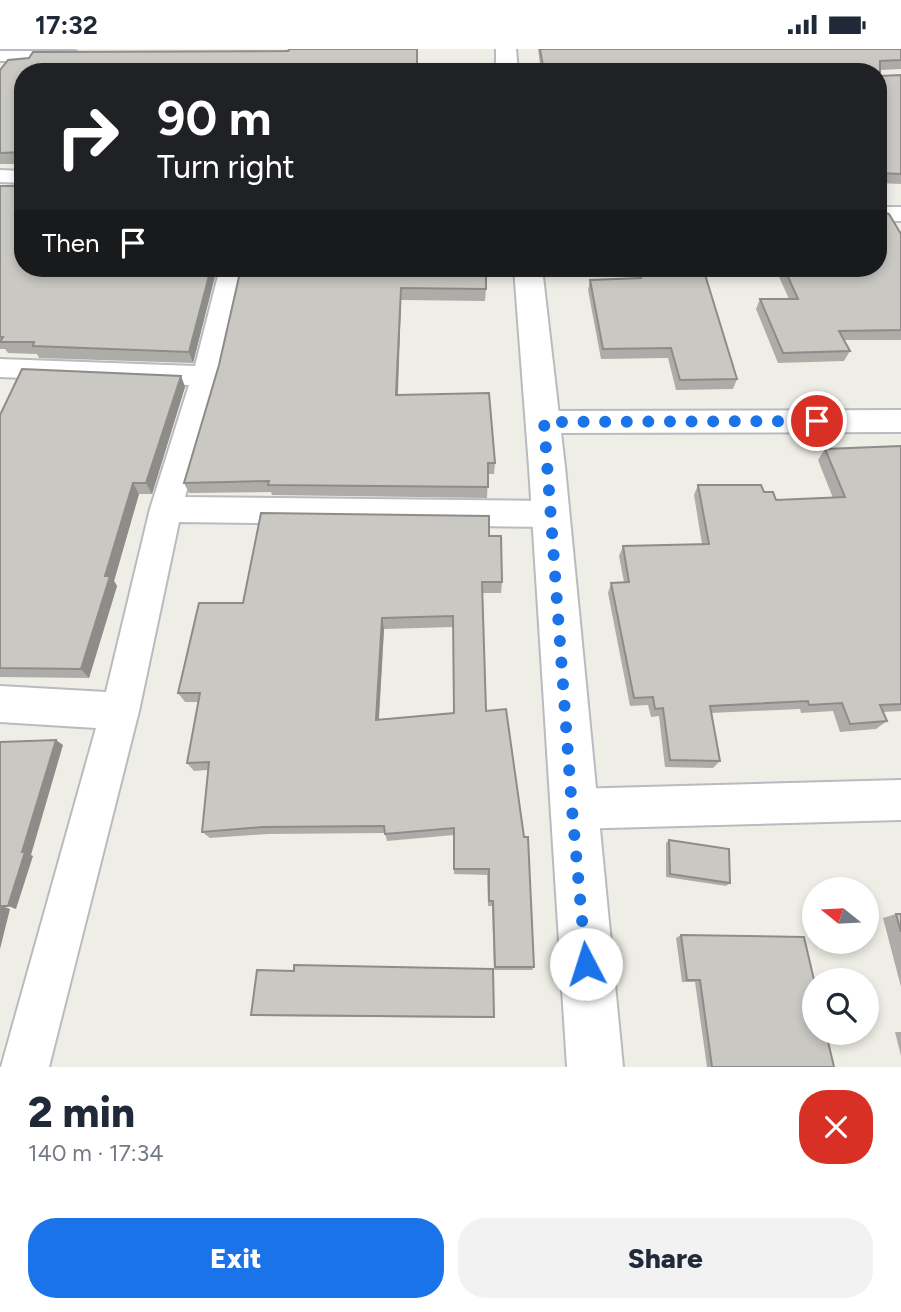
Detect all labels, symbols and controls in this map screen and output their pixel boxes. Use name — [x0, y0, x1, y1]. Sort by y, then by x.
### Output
text: 17:32 — [35, 9, 98, 41]
text: 90 m — [157, 88, 272, 147]
icon: right — [42, 91, 133, 182]
text: Turn right — [157, 148, 295, 186]
icon: arrive — [114, 224, 152, 262]
text: Then — [42, 227, 100, 259]
pin — [787, 391, 847, 451]
icon: arrive — [798, 402, 836, 440]
north arrow — [802, 877, 878, 954]
map controls — [802, 877, 879, 1045]
position arrow — [549, 927, 623, 1001]
button: search — [802, 968, 879, 1045]
text: 2 min — [28, 1087, 135, 1138]
button: close — [799, 1090, 873, 1164]
text: 140 m · 17:34 — [28, 1139, 163, 1167]
button: Exit — [28, 1218, 444, 1298]
button: Share — [458, 1218, 873, 1298]

